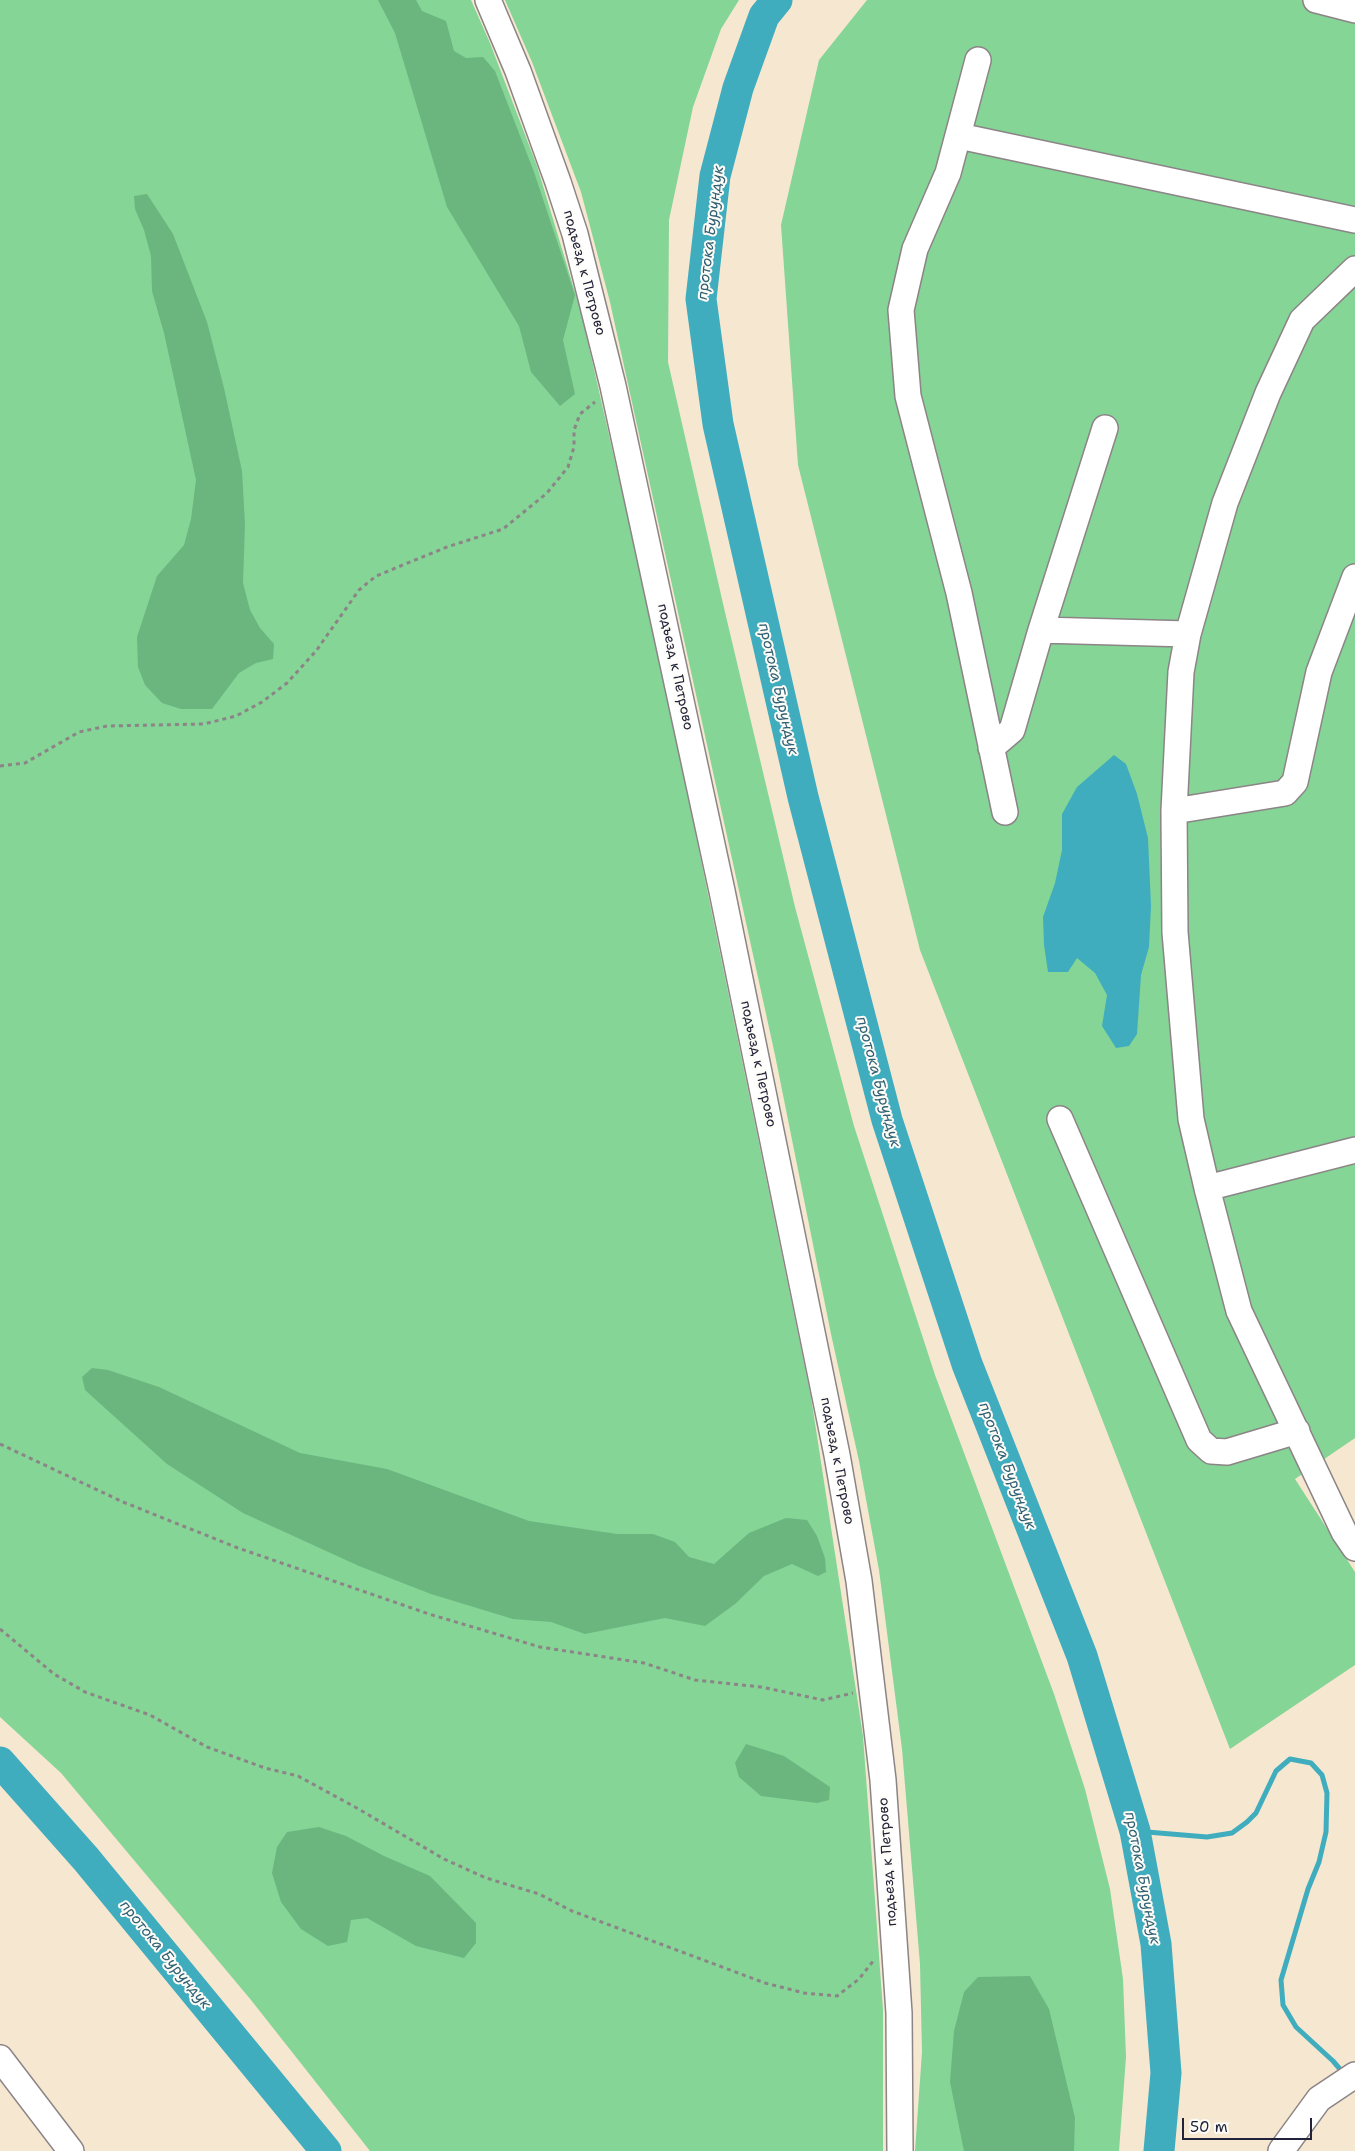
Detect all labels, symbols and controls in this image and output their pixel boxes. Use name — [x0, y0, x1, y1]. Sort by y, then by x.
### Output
water label: протока Бурундук — [694, 165, 728, 301]
street label: подъезд к Петрово — [559, 209, 609, 337]
street label: подъезд к Петрово — [653, 602, 697, 732]
water label: протока Бурундук — [754, 621, 802, 757]
street label: подъезд к Петрово — [736, 999, 780, 1129]
water label: протока Бурундук — [852, 1015, 904, 1149]
street label: подъезд к Петрово — [816, 1396, 858, 1526]
water label: протока Бурундук — [974, 1400, 1040, 1532]
street label: подъезд к Петрово — [875, 1797, 901, 1927]
water label: протока Бурундук — [1120, 1810, 1164, 1946]
water label: протока Бурундук — [116, 1897, 214, 2013]
scale bar — [1185, 2108, 1315, 2140]
text: 50 m — [1190, 2117, 1228, 2137]

